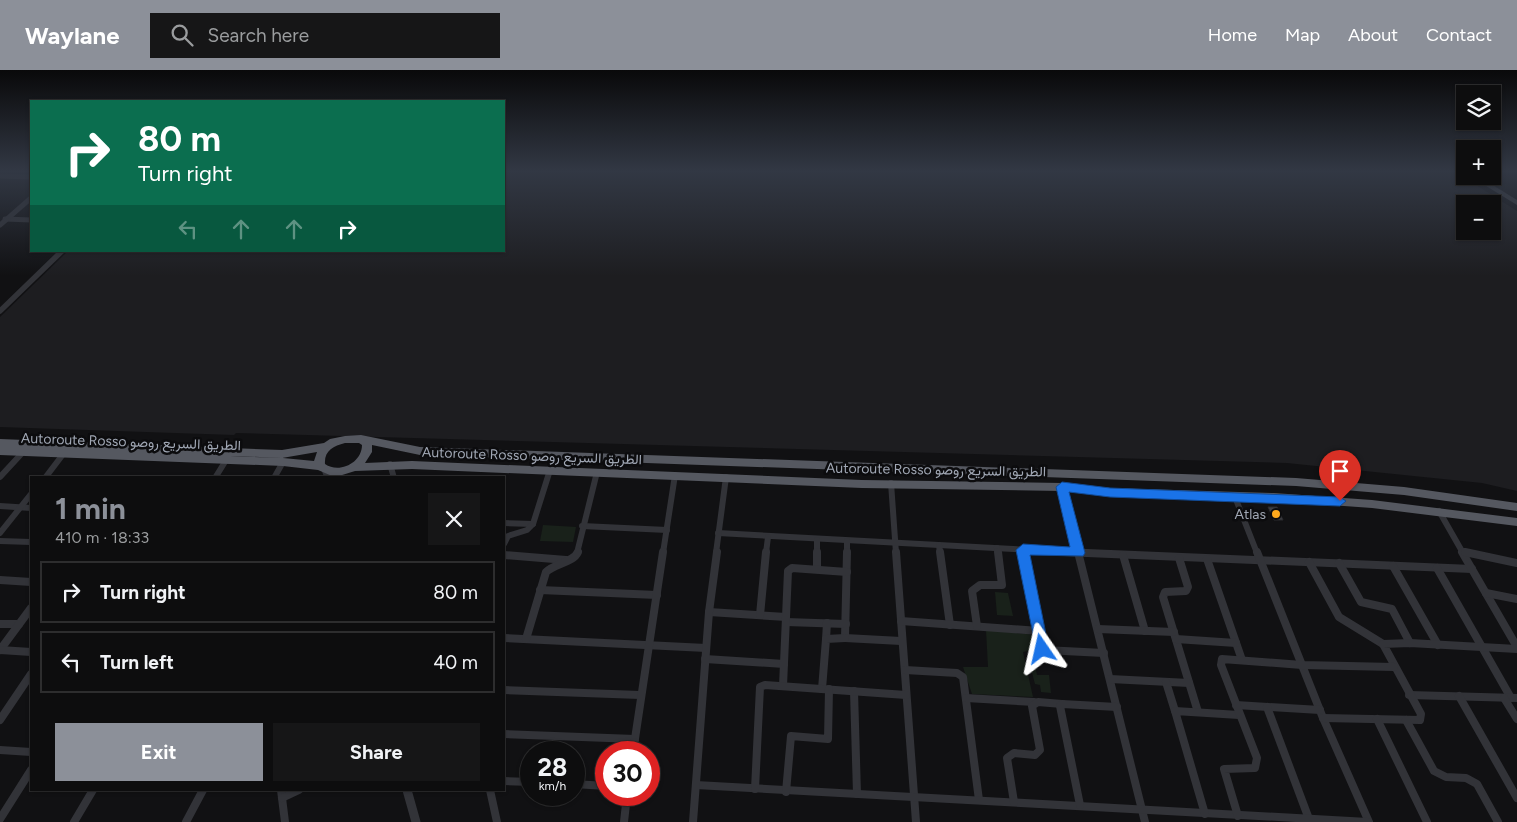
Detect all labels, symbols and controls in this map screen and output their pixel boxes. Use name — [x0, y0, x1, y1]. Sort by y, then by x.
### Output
search box — [150, 13, 500, 58]
text: Waylane — [25, 21, 120, 50]
icon: search — [168, 21, 196, 49]
text: Search here — [208, 24, 309, 47]
text: Home — [1208, 24, 1257, 46]
text: Map — [1285, 24, 1320, 46]
text: About — [1348, 24, 1398, 46]
text: Contact — [1426, 24, 1492, 46]
map controls — [1456, 85, 1501, 240]
button: layers — [1456, 85, 1501, 130]
text: 80 m — [138, 118, 221, 160]
icon: right — [55, 120, 120, 185]
button: + — [1456, 140, 1501, 185]
text: Turn right — [138, 160, 233, 187]
button: − — [1456, 195, 1501, 240]
icon: left — [174, 215, 202, 243]
icon: ahead — [227, 215, 255, 243]
icon: ahead — [280, 215, 308, 243]
icon: right — [333, 215, 361, 243]
street label: Autoroute Rosso الطريق السريع روصو — [21, 430, 241, 456]
street label: Autoroute Rosso الطريق السريع روصو — [422, 444, 642, 470]
pin — [1319, 450, 1361, 501]
icon: arrive — [1326, 457, 1354, 485]
street label: Autoroute Rosso الطريق السريع روصو — [826, 460, 1046, 482]
text: 1 min — [55, 490, 126, 527]
button: close — [428, 493, 480, 545]
place label: Atlas — [1234, 506, 1266, 523]
marker: Atlas — [1270, 508, 1282, 520]
text: 410 m · 18:33 — [55, 528, 149, 547]
icon: right — [57, 578, 85, 606]
text: Turn right — [100, 581, 186, 604]
text: 80 m — [433, 581, 478, 604]
position arrow — [1015, 622, 1067, 674]
icon: left — [57, 648, 85, 676]
text: Turn left — [100, 651, 174, 674]
text: 40 m — [433, 651, 478, 674]
button: Exit — [55, 723, 263, 781]
button: Share — [273, 723, 480, 781]
speed limit sign: 30 — [595, 741, 660, 806]
text: 28 — [538, 752, 567, 782]
text: km/h — [539, 779, 566, 793]

